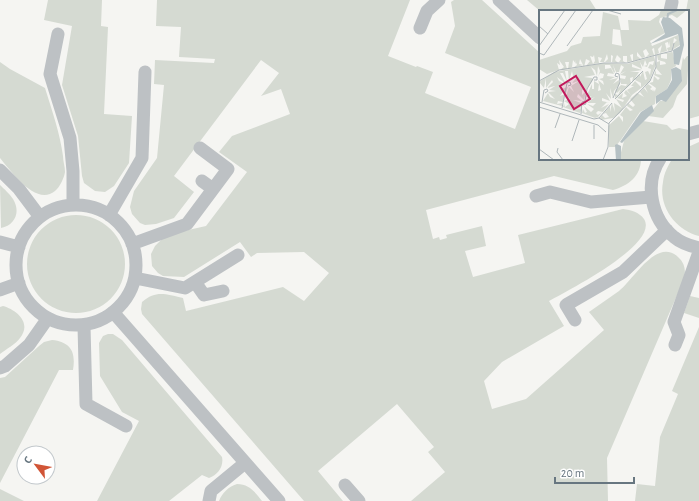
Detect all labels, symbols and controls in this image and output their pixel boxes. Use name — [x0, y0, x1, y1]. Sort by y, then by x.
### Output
inset map — [539, 10, 689, 160]
north arrow — [16, 445, 56, 485]
text: С — [22, 454, 34, 465]
scale bar — [555, 459, 634, 485]
text: 20 m — [561, 467, 584, 479]

